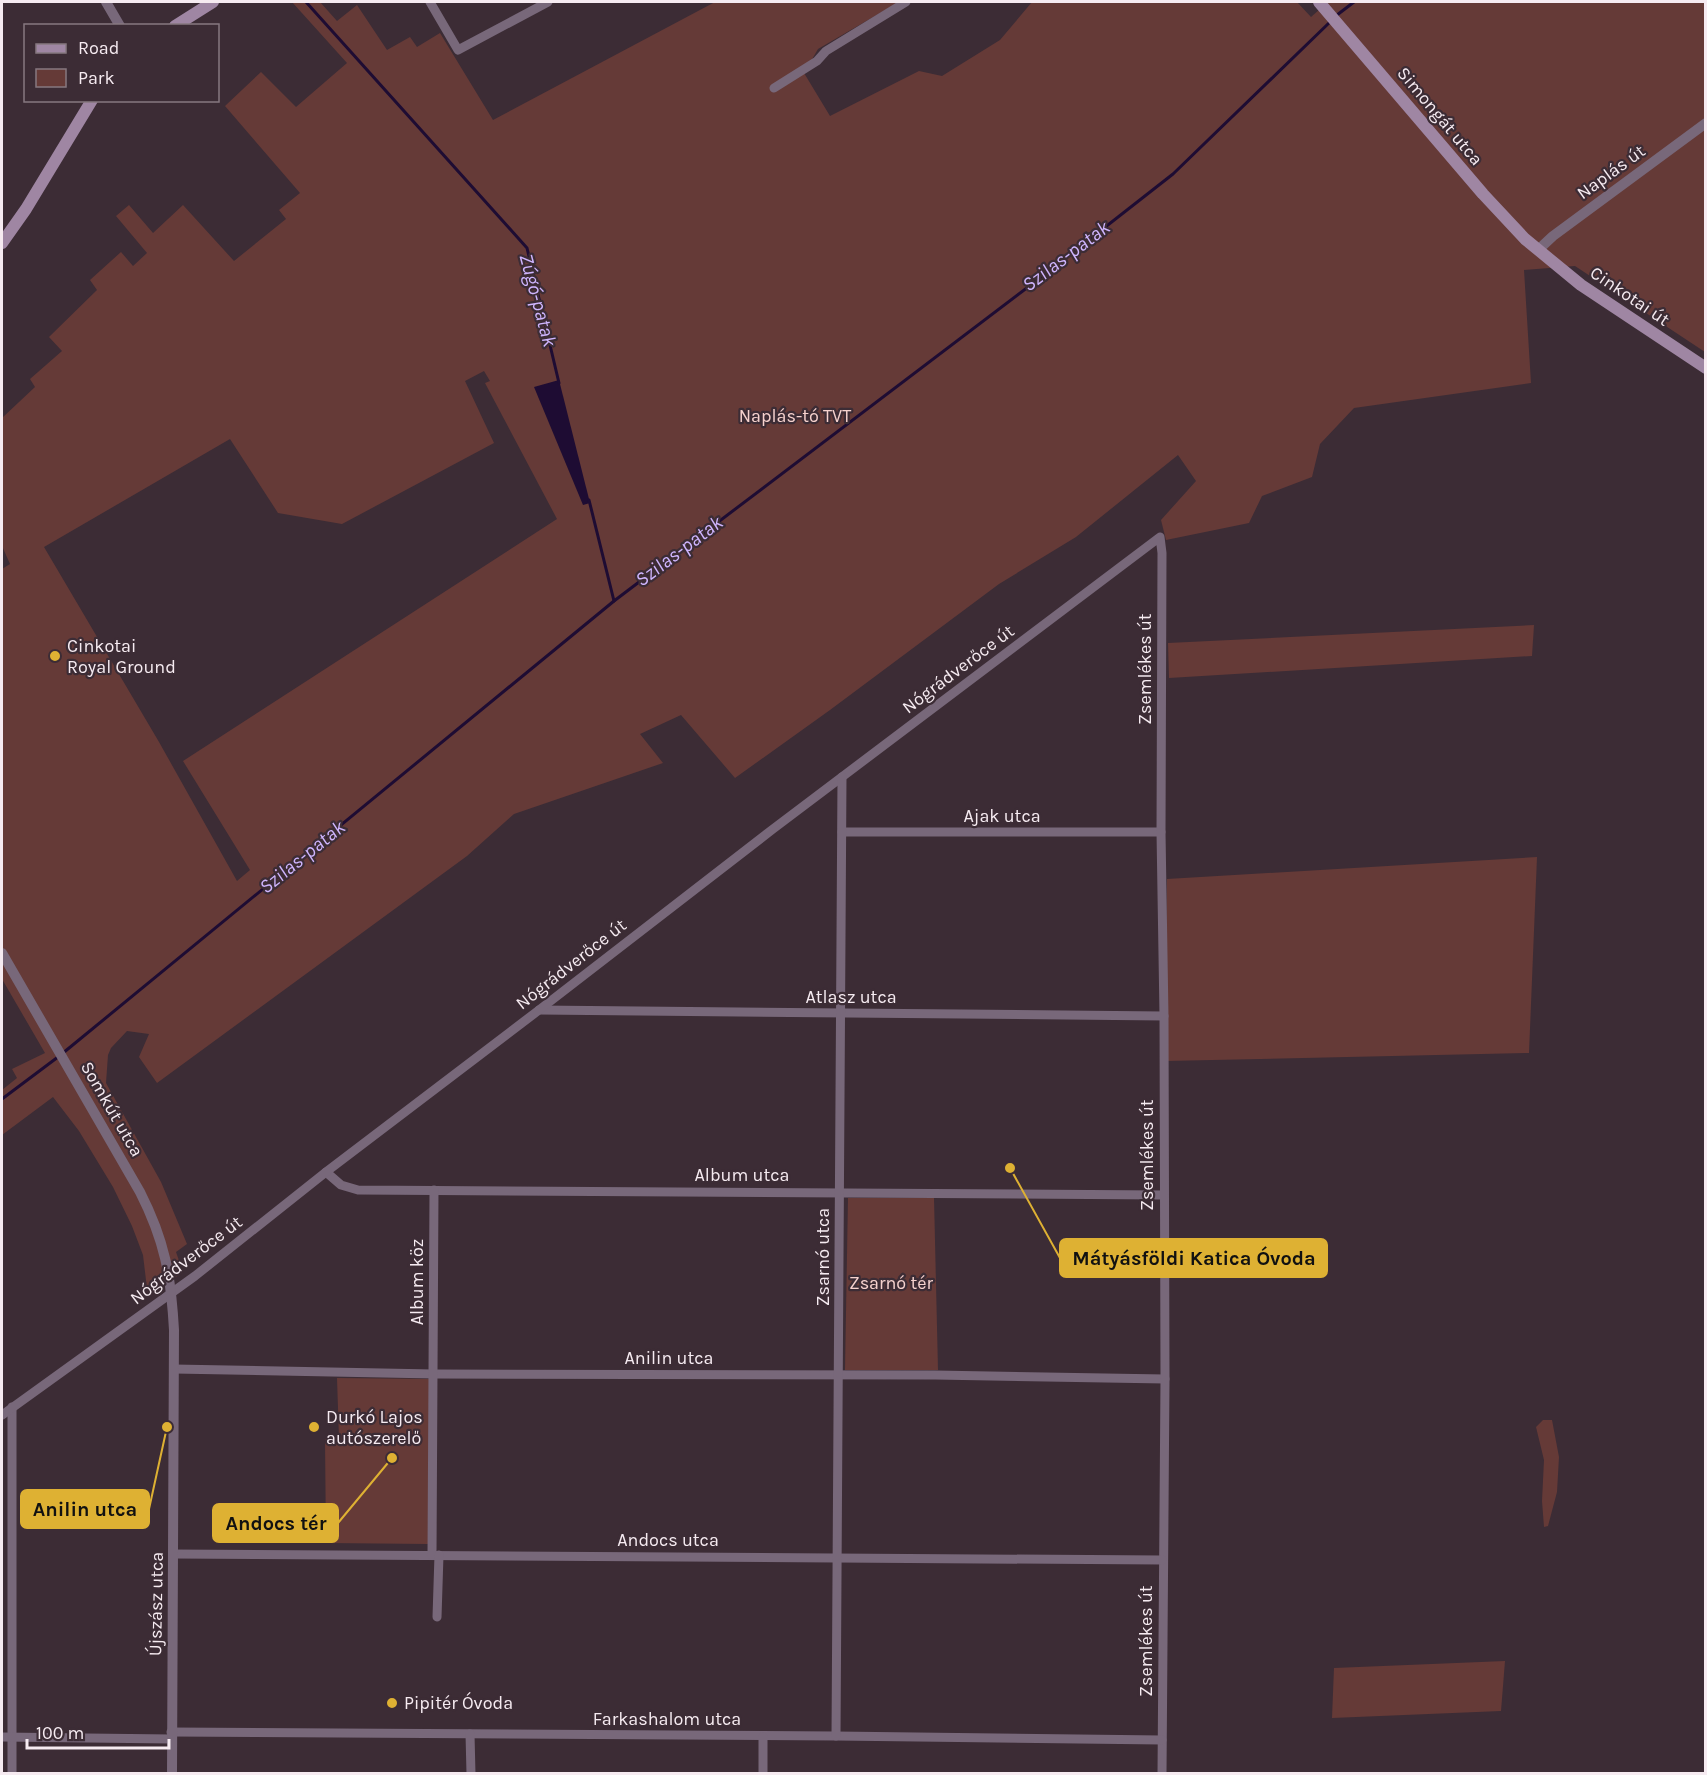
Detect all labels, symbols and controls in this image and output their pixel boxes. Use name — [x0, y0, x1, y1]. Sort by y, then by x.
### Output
legend — [24, 24, 219, 102]
text: Road — [78, 37, 119, 59]
street label: Simongát utca — [1392, 62, 1488, 170]
text: Park — [78, 67, 115, 89]
street label: Naplás út — [1573, 140, 1650, 204]
water label: Szilas-patak — [1018, 215, 1115, 296]
water label: Zúgó-patak — [515, 251, 562, 350]
street label: Cinkotai út — [1586, 261, 1674, 331]
park label: Naplás-tó TVT — [739, 405, 851, 427]
water label: Szilas-patak — [631, 510, 728, 591]
street label: Zsemlékes út — [1134, 613, 1156, 725]
street label: Nógrádverőce út — [898, 620, 1019, 718]
place label: Cinkotai Royal Ground — [67, 635, 176, 678]
marker: Cinkotai Royal Ground — [48, 649, 62, 663]
street label: Ajak utca — [963, 805, 1041, 827]
water label: Szilas-patak — [255, 815, 350, 898]
street label: Nógrádverőce út — [511, 914, 631, 1014]
street label: Atlasz utca — [805, 986, 897, 1008]
street label: Somkút utca — [76, 1057, 148, 1161]
street label: Zsemlékes út — [1136, 1099, 1158, 1211]
street label: Album utca — [695, 1164, 789, 1186]
street label: Zsarnó utca — [812, 1208, 834, 1306]
street label: Nógrádverőce út — [126, 1211, 247, 1309]
street label: Album köz — [406, 1239, 428, 1325]
callout: Mátyásföldi Katica Óvoda — [1060, 1239, 1327, 1277]
text: Mátyásföldi Katica Óvoda — [1072, 1246, 1316, 1270]
park label: Zsarnó tér — [849, 1272, 934, 1294]
street label: Anilin utca — [625, 1347, 713, 1369]
place label: Durkó Lajos autószerelő — [326, 1406, 423, 1449]
marker: Durkó Lajos autószerelő — [307, 1420, 321, 1434]
callout: Anilin utca — [21, 1490, 149, 1528]
text: Anilin utca — [33, 1498, 137, 1521]
callout: Andocs tér — [213, 1504, 338, 1542]
text: Andocs tér — [225, 1512, 327, 1535]
street label: Andocs utca — [617, 1529, 719, 1551]
street label: Újszász utca — [143, 1552, 168, 1656]
street label: Zsemlékes út — [1135, 1585, 1157, 1697]
place label: Pipitér Óvoda — [404, 1691, 513, 1714]
marker: Pipitér Óvoda — [385, 1696, 399, 1710]
street label: Farkashalom utca — [593, 1708, 741, 1730]
scale bar — [27, 1712, 170, 1750]
text: 100 m — [36, 1722, 84, 1744]

